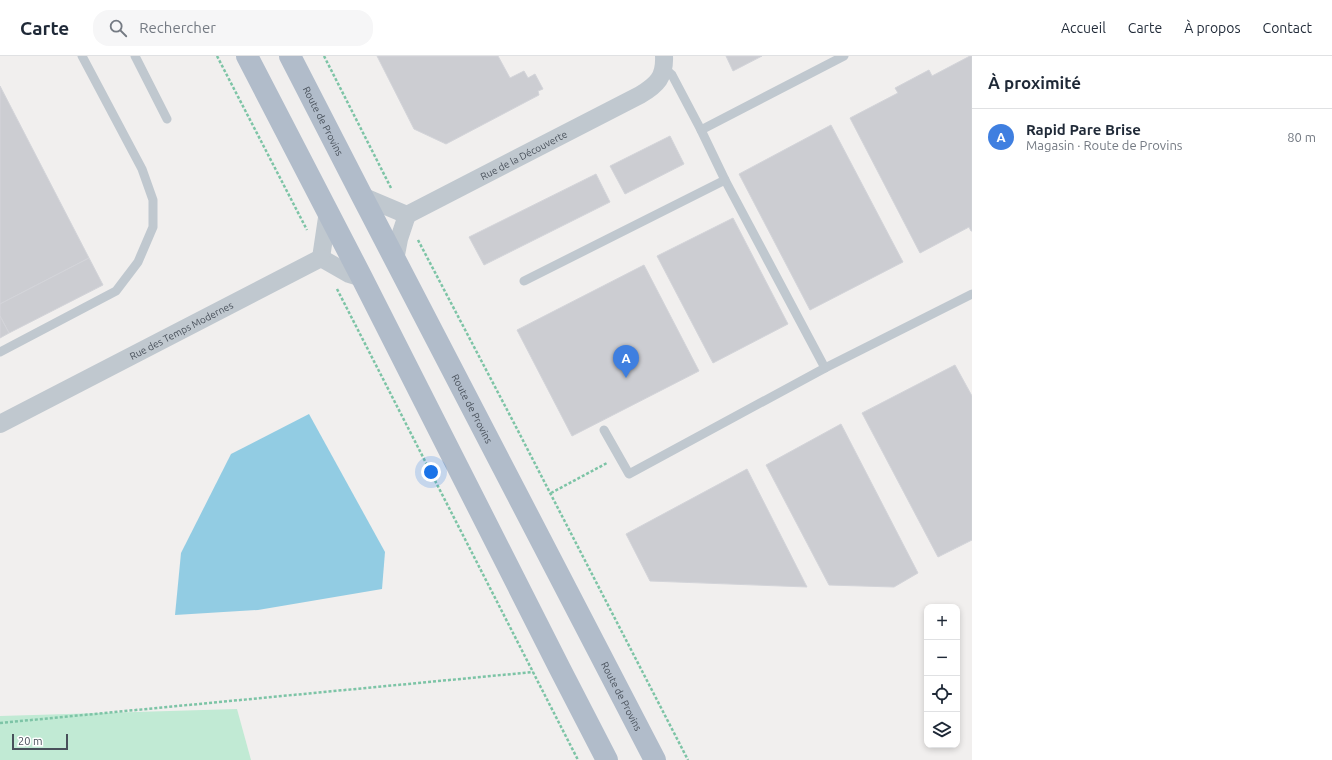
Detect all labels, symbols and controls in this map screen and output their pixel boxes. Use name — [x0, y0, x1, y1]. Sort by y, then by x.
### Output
search box — [93, 10, 373, 46]
text: Carte — [20, 17, 69, 39]
icon: search — [107, 17, 129, 39]
text: Rechercher — [139, 19, 216, 36]
text: Accueil — [1061, 20, 1106, 36]
text: Carte — [1128, 20, 1162, 36]
text: À propos — [1184, 20, 1241, 36]
text: Contact — [1263, 20, 1312, 36]
text: À proximité — [988, 73, 1081, 92]
street label: Route de Provins — [301, 85, 346, 157]
text: Rapid Pare Brise — [1026, 121, 1141, 138]
street label: Rue de la Découverte — [478, 128, 569, 182]
text: A — [996, 130, 1006, 144]
text: 80 m — [1287, 130, 1316, 144]
text: Magasin · Route de Provins — [1026, 138, 1182, 152]
street label: Rue des Temps Modernes — [128, 299, 235, 362]
pin: A — [613, 345, 639, 378]
street label: Route de Provins — [450, 372, 495, 445]
your location — [421, 462, 441, 482]
map controls — [924, 604, 960, 748]
button: + — [924, 604, 960, 640]
button: − — [924, 640, 960, 676]
street label: Route de Provins — [599, 660, 644, 732]
button: locate — [924, 676, 960, 712]
button: layers — [924, 712, 960, 748]
scale bar — [12, 732, 68, 751]
text: 20 m — [18, 735, 42, 747]

